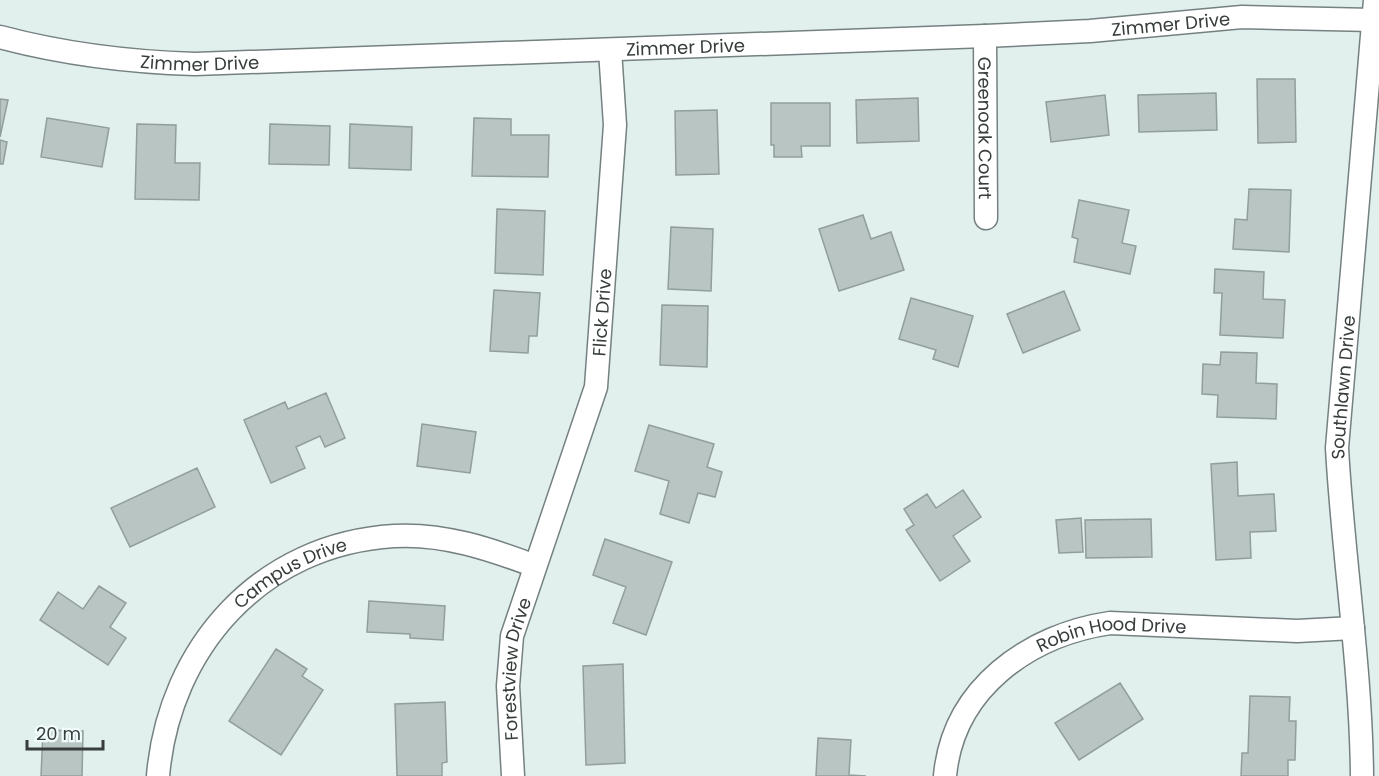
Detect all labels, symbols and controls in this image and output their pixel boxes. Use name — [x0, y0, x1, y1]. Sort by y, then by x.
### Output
street label: Zimmer Drive — [1110, 6, 1231, 41]
street label: Zimmer Drive — [625, 32, 745, 61]
street label: Zimmer Drive — [139, 48, 260, 77]
street label: Greenoak Court — [973, 57, 998, 199]
street label: Flick Drive — [586, 267, 617, 357]
street label: Southlawn Drive — [1324, 314, 1361, 460]
street label: Campus Drive — [227, 531, 350, 614]
street label: Forestview Drive — [496, 594, 537, 741]
street label: Robin Hood Drive — [1032, 610, 1187, 657]
scale bar — [27, 713, 104, 751]
text: 20 m — [36, 721, 81, 746]

